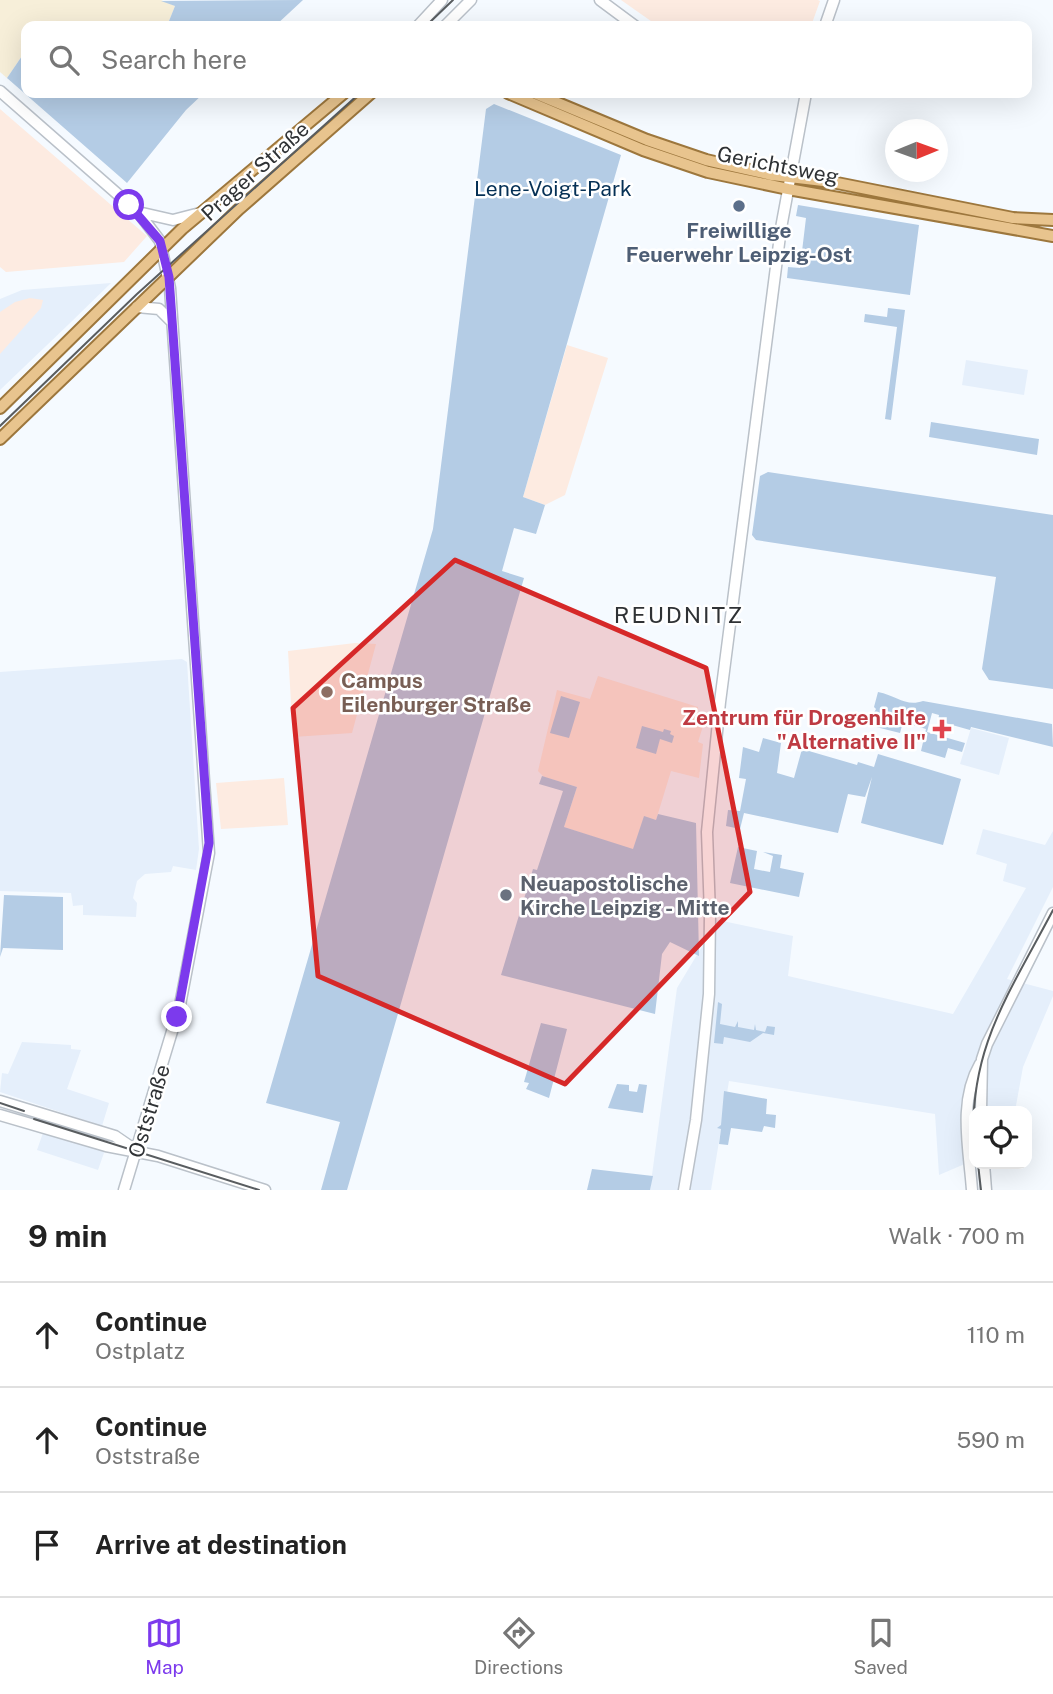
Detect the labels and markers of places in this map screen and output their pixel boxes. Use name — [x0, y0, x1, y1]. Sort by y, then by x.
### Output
marker: Freiwillige Feuerwehr Leipzig-Ost — [731, 198, 747, 214]
place label: Freiwillige Feuerwehr Leipzig-Ost — [626, 218, 852, 267]
place label: Campus Eilenburger Straße — [341, 668, 531, 717]
marker: Campus Eilenburger Straße — [319, 684, 335, 700]
place label: Zentrum für Drogenhilfe "Alternative II" — [682, 705, 926, 754]
marker: Zentrum für Drogenhilfe "Alternative II" — [932, 719, 952, 739]
place label: Neuapostolische Kirche Leipzig - Mitte — [520, 871, 730, 920]
marker: Neuapostolische Kirche Leipzig - Mitte — [498, 887, 514, 903]

